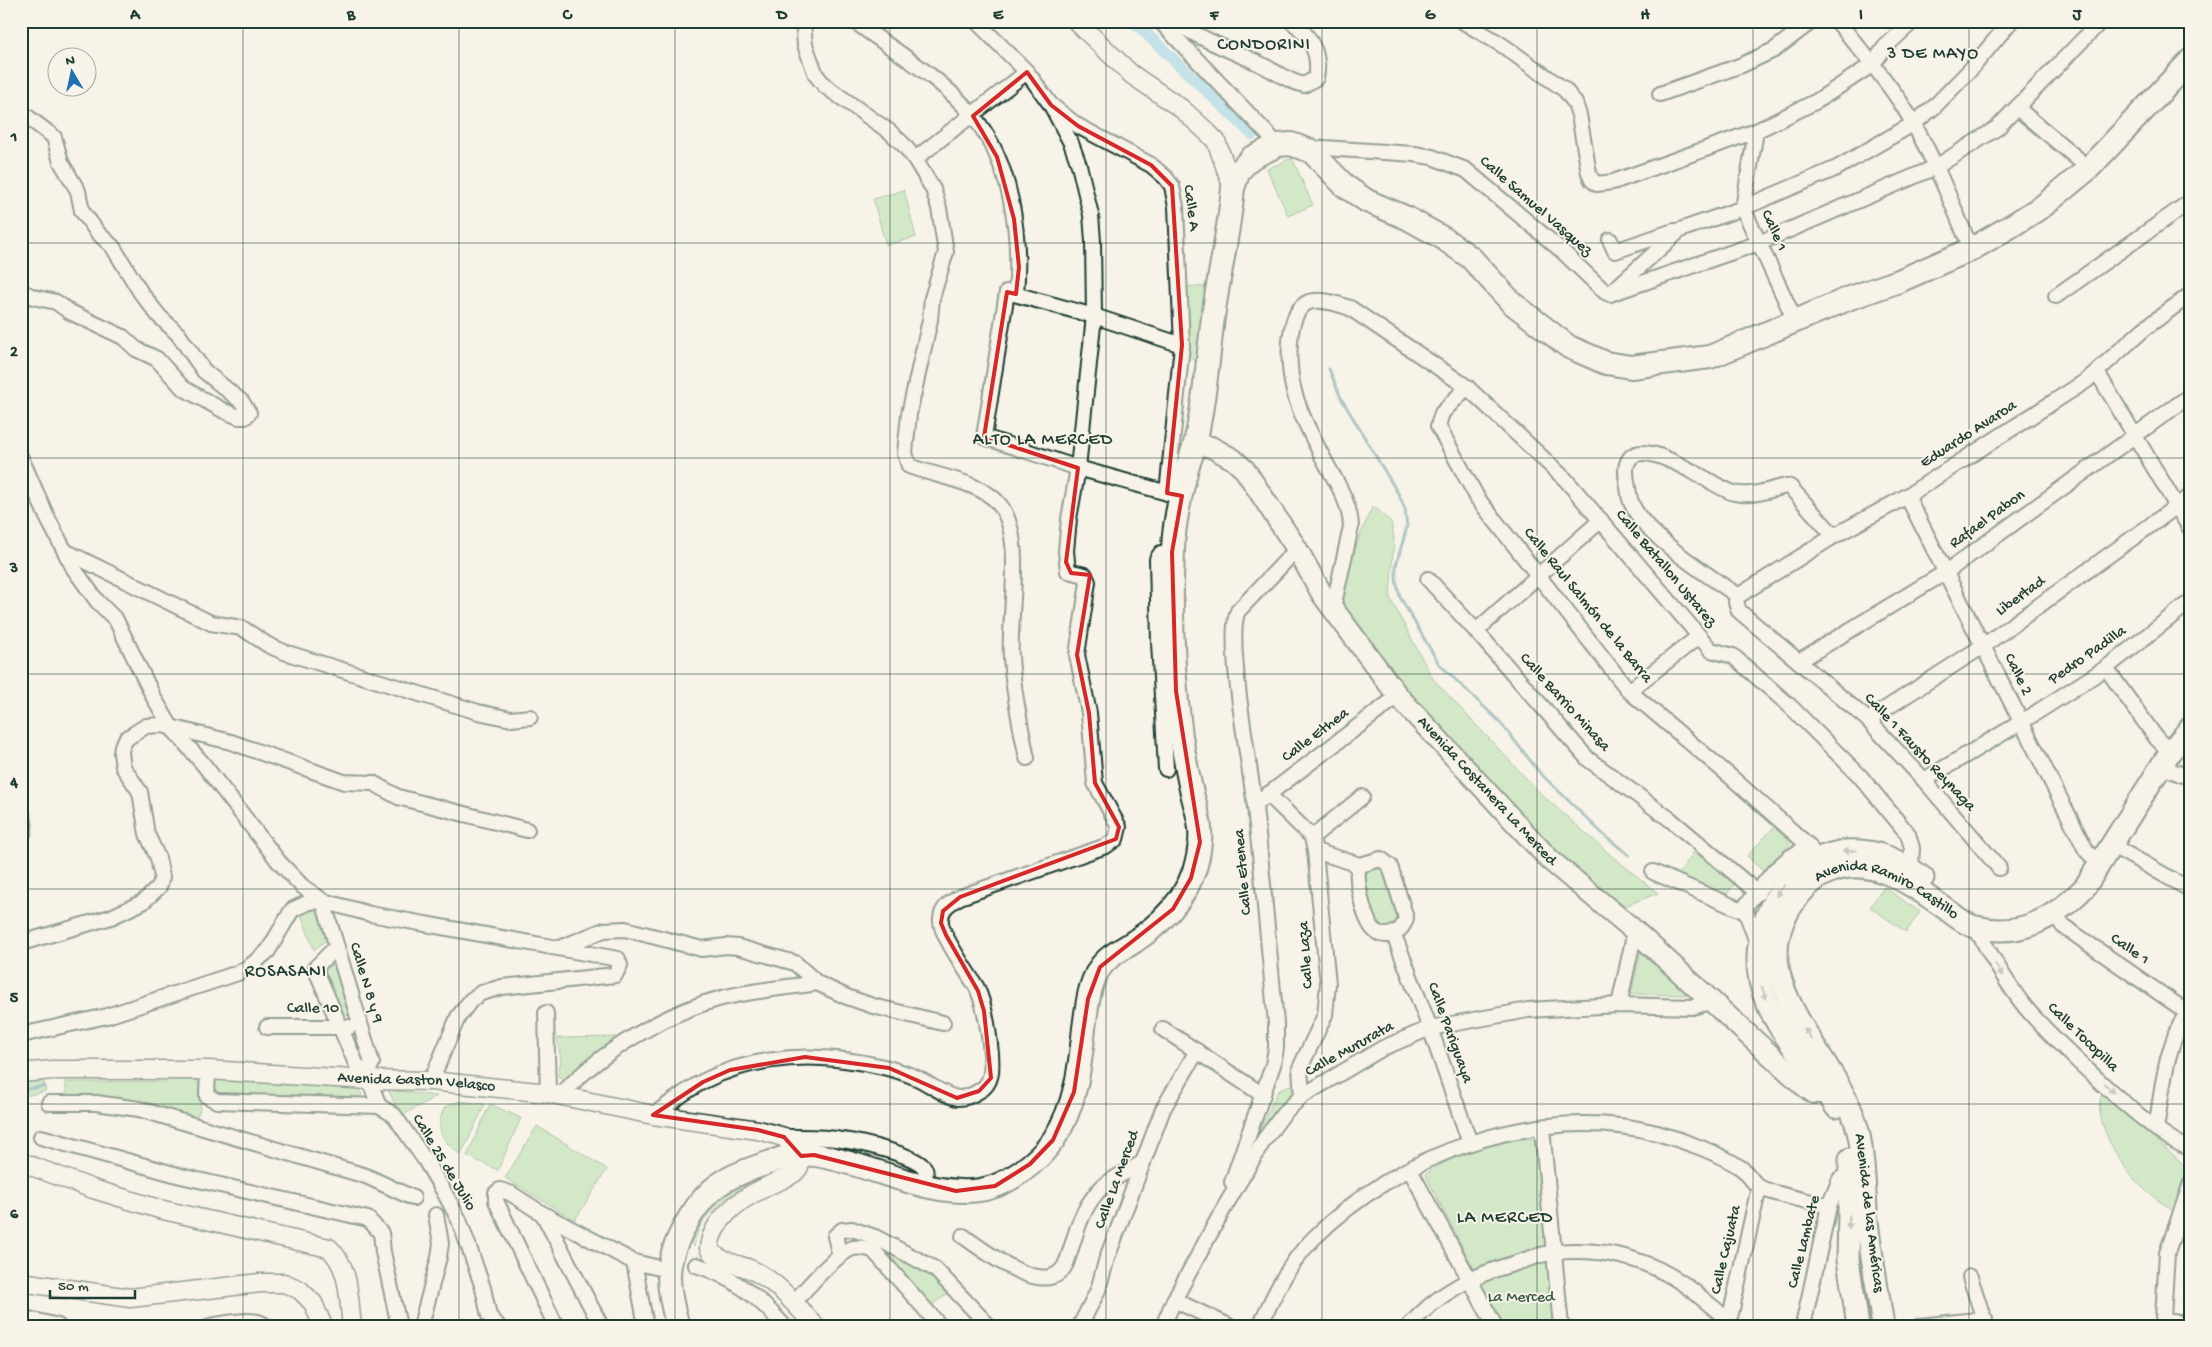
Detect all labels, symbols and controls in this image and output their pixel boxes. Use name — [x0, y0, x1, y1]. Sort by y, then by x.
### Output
text: A — [129, 7, 141, 26]
text: B — [346, 7, 356, 26]
text: C — [562, 7, 573, 26]
text: D — [775, 7, 788, 26]
text: E — [993, 7, 1004, 26]
text: F — [1209, 7, 1220, 26]
text: G — [1425, 7, 1436, 26]
text: H — [1640, 7, 1650, 26]
text: I — [1859, 7, 1863, 26]
text: J — [2072, 7, 2083, 26]
district label: CONDORINI — [1217, 35, 1311, 56]
district label: 3 DE MAYO — [1886, 44, 1979, 65]
north arrow — [48, 48, 98, 98]
text: N — [65, 53, 76, 71]
text: 1 — [10, 129, 17, 148]
street label: Calle Samuel Vasquez — [1475, 153, 1596, 262]
street label: Calle A — [1177, 184, 1203, 234]
street label: Calle 1 — [1756, 207, 1790, 255]
text: 2 — [10, 344, 18, 363]
street label: Eduardo Avaroa — [1917, 396, 2022, 473]
district label: ALTO LA MERCED — [973, 430, 1113, 451]
street label: Rafael Pabon — [1947, 486, 2030, 554]
street label: Calle Batallon Ustarez — [1610, 506, 1720, 632]
street label: Calle Raul Salmón de la Barra — [1518, 524, 1656, 688]
text: 3 — [9, 560, 18, 579]
street label: Libertad — [1993, 572, 2051, 621]
street label: Pedro Padilla — [2045, 622, 2132, 690]
street label: Calle Barrio Minasa — [1515, 650, 1614, 757]
street label: Calle 2 — [1999, 651, 2035, 699]
street label: Calle 1 Fausto Reynaga — [1859, 690, 1980, 817]
street label: Calle Ethea — [1279, 704, 1354, 767]
street label: Avenida Costanera La Merced — [1412, 713, 1561, 872]
text: 4 — [9, 775, 18, 794]
street label: Calle Etenea — [1231, 827, 1257, 916]
one-way arrow — [1841, 848, 1857, 856]
street label: Avenida Ramiro Castillo — [1811, 857, 1962, 925]
one-way arrow — [1775, 884, 1785, 898]
street label: Calle Laza — [1295, 920, 1319, 989]
street label: Calle 1 — [2106, 930, 2152, 970]
street label: Calle N 8 y 9 — [344, 940, 386, 1026]
district label: ROSASANI — [245, 962, 327, 983]
one-way arrow — [1995, 963, 2004, 976]
street label: Calle Pariguaya — [1422, 980, 1476, 1087]
one-way arrow — [1761, 986, 1768, 1001]
text: 5 — [10, 990, 19, 1009]
street label: Calle Tocopilla — [2042, 999, 2123, 1078]
street label: Calle 10 — [287, 1000, 339, 1019]
street label: Calle Mururata — [1302, 1017, 1399, 1082]
one-way arrow — [1804, 1028, 1813, 1041]
street label: Avenida Gaston Velasco — [337, 1069, 496, 1097]
one-way arrow — [2103, 1082, 2115, 1094]
street label: Calle 25 de Julio — [407, 1111, 479, 1215]
street label: Calle La Merced — [1091, 1127, 1145, 1232]
street label: Avenida de las Américas — [1849, 1133, 1887, 1295]
street label: Calle Lambate — [1784, 1193, 1826, 1290]
street label: Calle Cajuata — [1708, 1203, 1747, 1296]
text: 6 — [10, 1206, 19, 1225]
district label: LA MERCED — [1457, 1208, 1553, 1229]
one-way arrow — [1845, 1214, 1853, 1230]
scale bar — [50, 1267, 135, 1299]
text: 50 m — [58, 1278, 89, 1296]
park label: La Merced — [1488, 1289, 1556, 1308]

